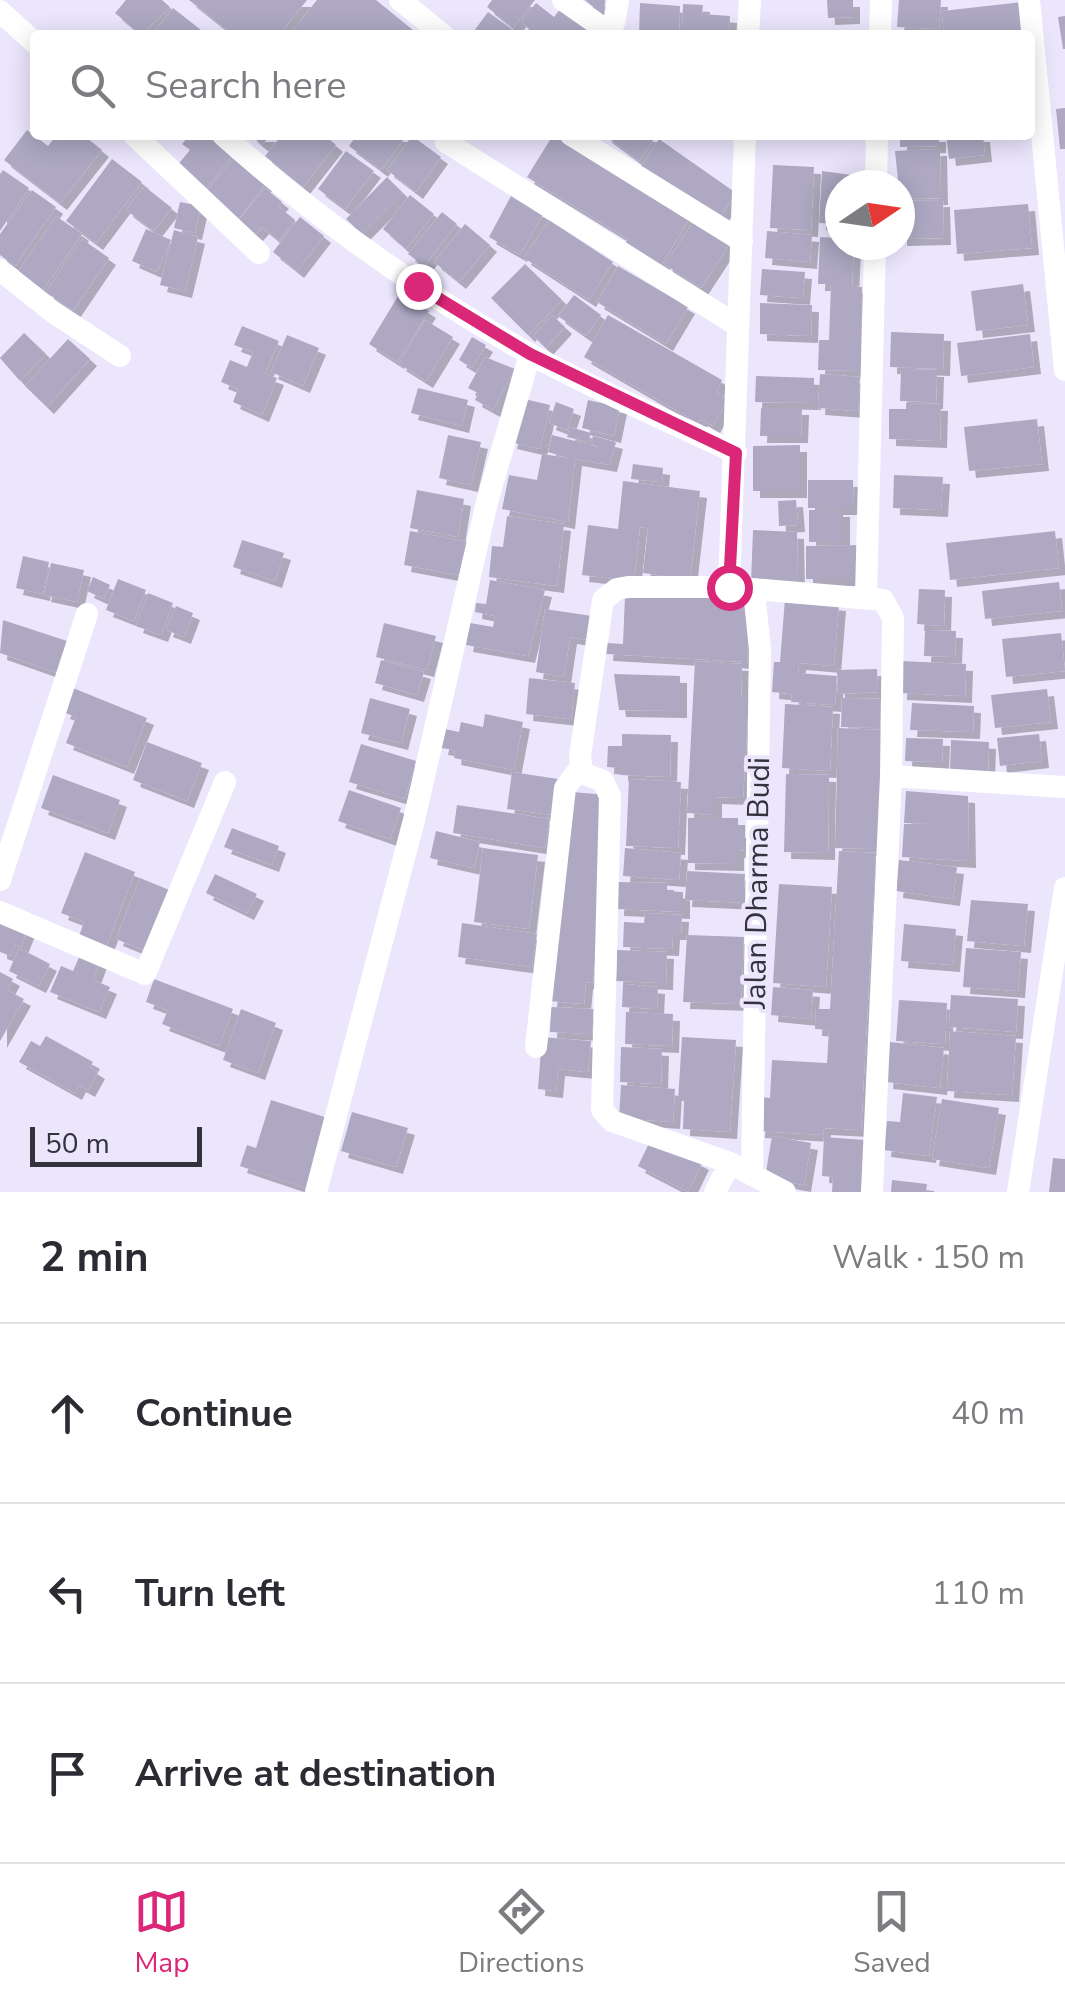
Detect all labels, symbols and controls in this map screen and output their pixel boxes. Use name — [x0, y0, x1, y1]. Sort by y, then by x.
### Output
search box — [30, 30, 1035, 140]
icon: search — [65, 58, 120, 113]
text: Search here — [145, 60, 346, 111]
north arrow — [825, 170, 915, 260]
route end — [396, 264, 442, 310]
route start — [707, 565, 753, 611]
street label: Jalan Dharma Budi — [735, 757, 780, 1010]
scale bar — [30, 1122, 202, 1166]
text: 50 m — [45, 1125, 110, 1163]
text: 2 min — [40, 1229, 149, 1286]
text: Walk · 150 m — [832, 1236, 1025, 1279]
icon: ahead — [40, 1386, 95, 1441]
text: Continue — [135, 1388, 293, 1439]
text: 40 m — [951, 1392, 1025, 1435]
icon: left — [40, 1566, 95, 1621]
text: Turn left — [135, 1568, 285, 1619]
text: 110 m — [932, 1572, 1025, 1615]
icon: arrive — [40, 1746, 95, 1801]
text: Arrive at destination — [135, 1748, 496, 1799]
tab: Map — [134, 1884, 189, 1982]
tab: Directions — [458, 1884, 584, 1982]
tab: Saved — [853, 1884, 931, 1982]

